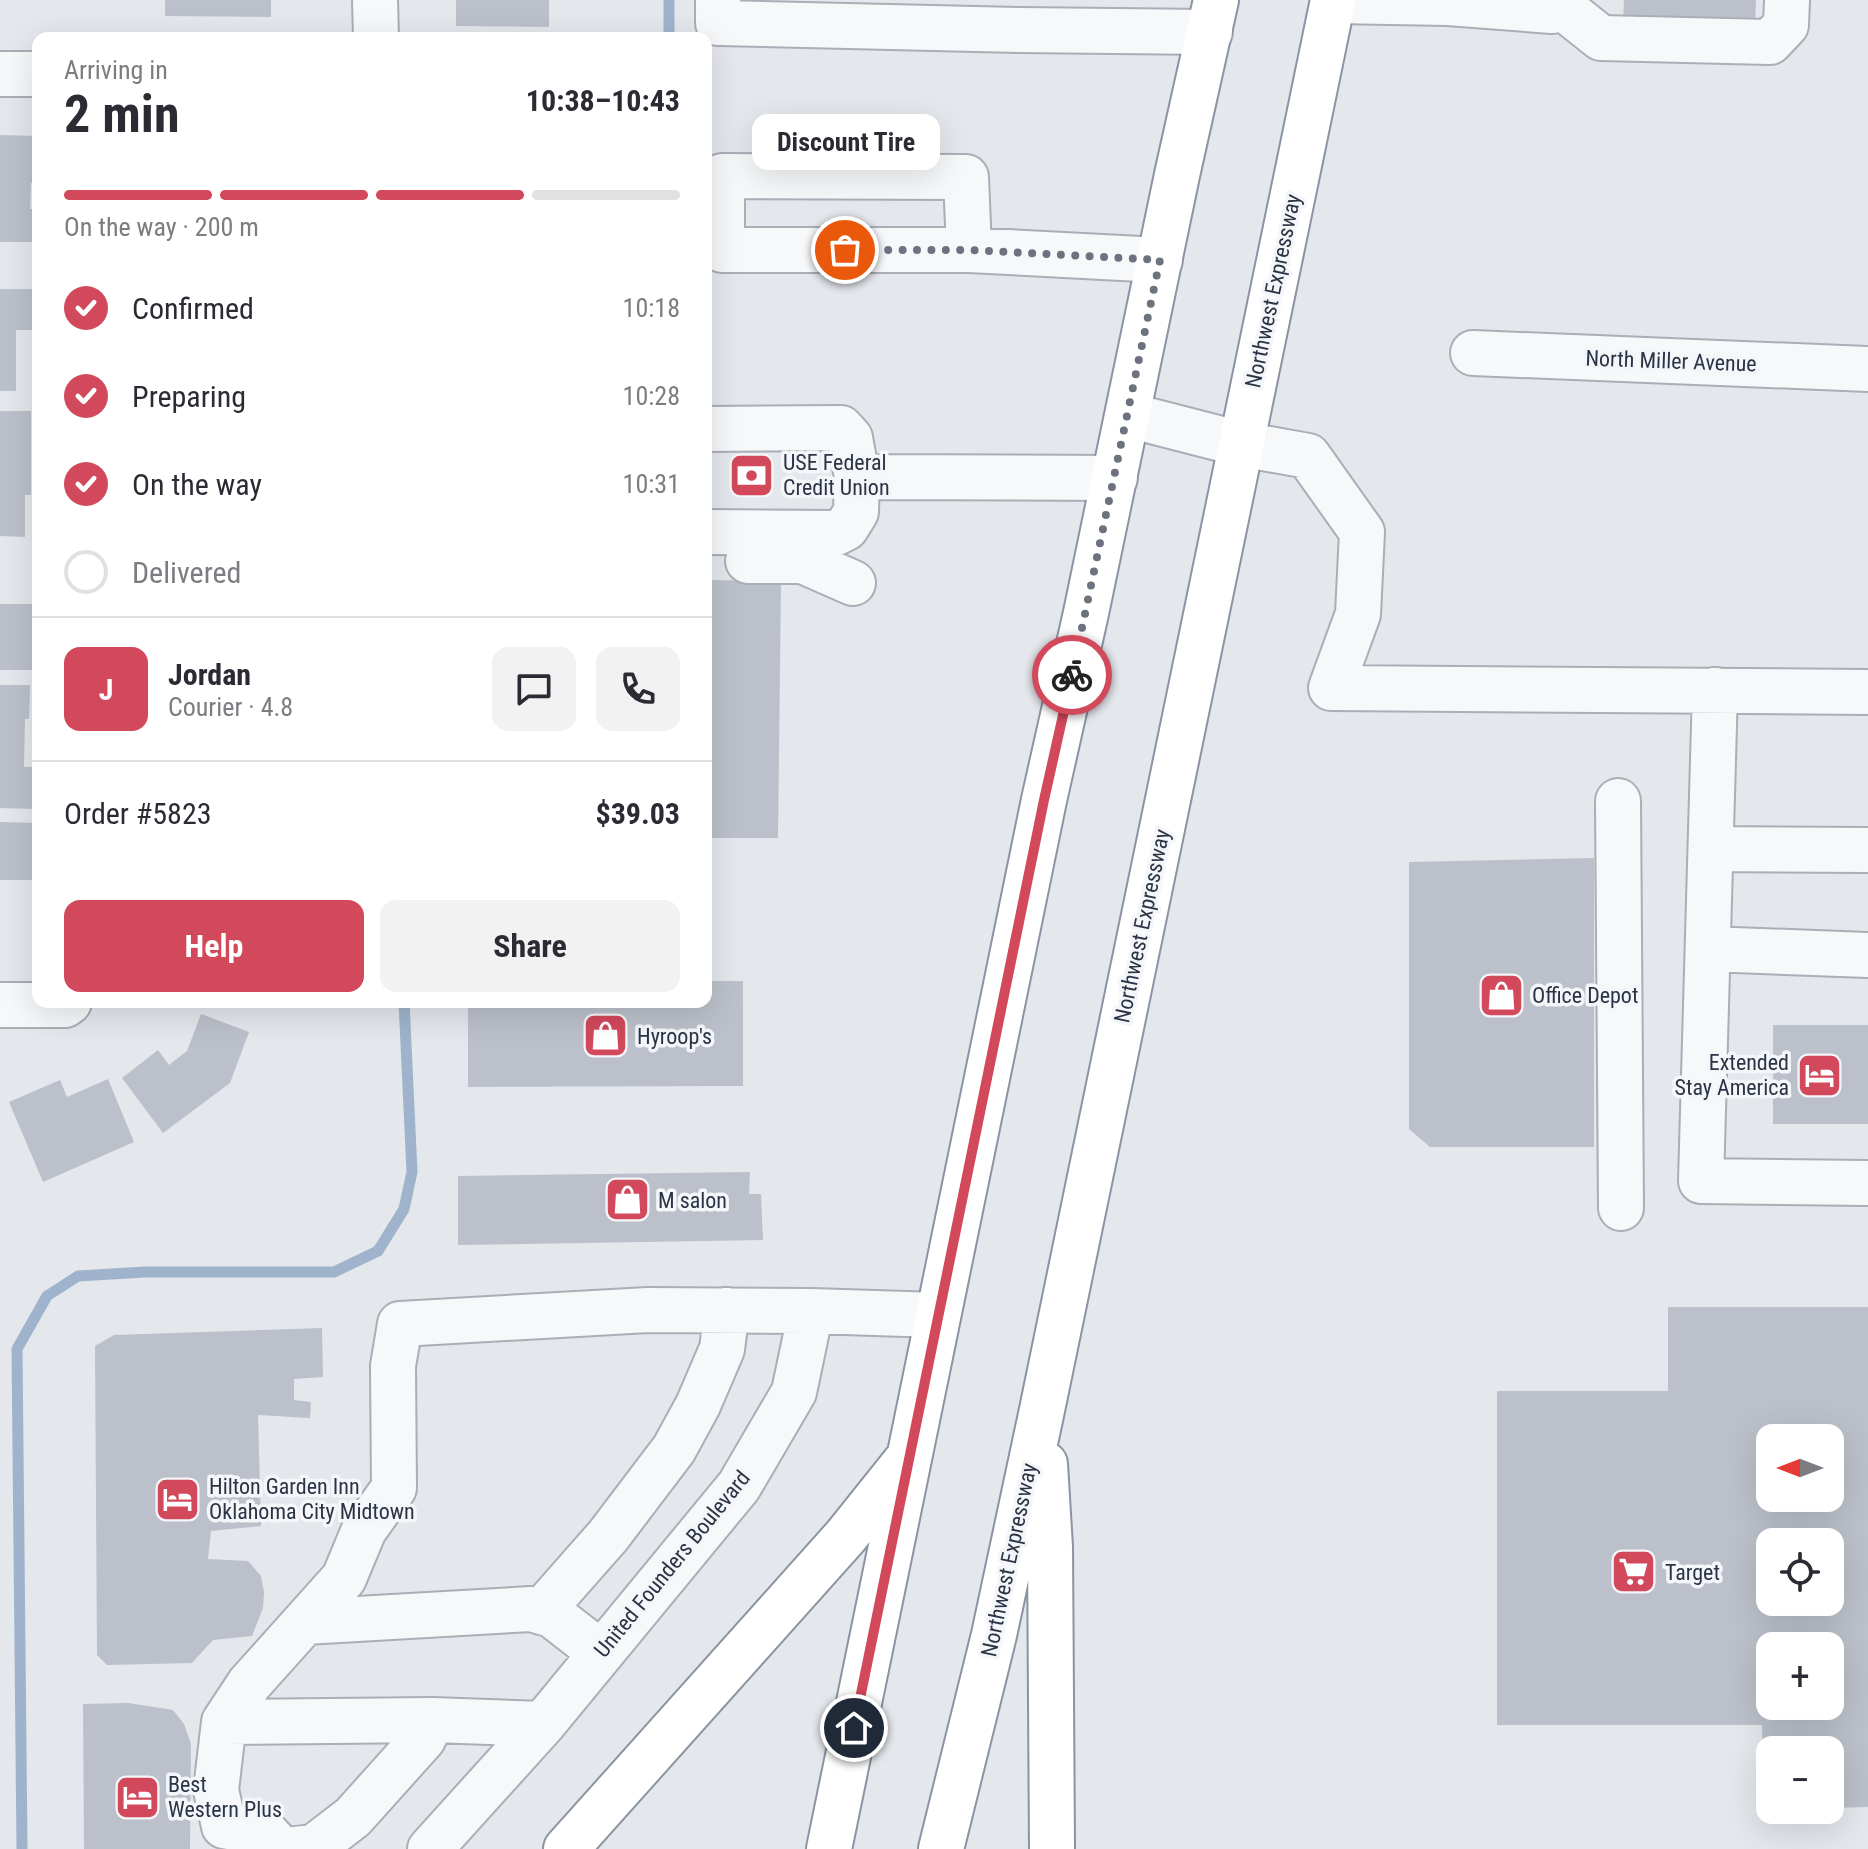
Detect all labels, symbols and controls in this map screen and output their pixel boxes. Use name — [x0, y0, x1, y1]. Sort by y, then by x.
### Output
text: Arriving in — [64, 55, 168, 85]
text: 10:38–10:43 — [526, 83, 680, 118]
text: 2 min — [64, 84, 180, 145]
callout: Discount Tire — [751, 114, 939, 170]
text: Discount Tire — [777, 127, 915, 157]
street label: Northwest Expressway — [1240, 192, 1306, 390]
text: On the way · 200 m — [64, 212, 259, 242]
pin — [811, 216, 879, 284]
icon: bag — [823, 228, 867, 272]
icon: check — [64, 286, 108, 330]
text: Confirmed — [132, 291, 254, 326]
text: 10:18 — [623, 293, 680, 323]
street label: North Miller Avenue — [1585, 346, 1757, 376]
icon: check — [64, 374, 108, 418]
text: Preparing — [132, 379, 246, 414]
text: 10:28 — [623, 381, 680, 411]
place label: USE Federal Credit Union — [783, 450, 890, 500]
bank icon: USE Federal Credit Union — [728, 451, 776, 499]
icon: check — [64, 462, 108, 506]
text: On the way — [132, 467, 262, 502]
text: 10:31 — [623, 469, 680, 499]
text: Delivered — [132, 555, 241, 590]
courier — [1032, 635, 1112, 715]
button: chat — [492, 647, 576, 731]
button: phone — [596, 647, 680, 731]
icon: bike — [1050, 653, 1094, 697]
text: Jordan — [168, 657, 251, 692]
text: J — [99, 672, 113, 707]
text: Courier · 4.8 — [168, 692, 293, 722]
text: Order #5823 — [64, 796, 212, 831]
text: $39.03 — [595, 796, 680, 831]
street label: Northwest Expressway — [1109, 827, 1175, 1025]
button: Help — [64, 900, 364, 992]
button: Share — [380, 900, 680, 992]
shop icon: Office Depot — [1477, 971, 1525, 1019]
place label: Office Depot — [1532, 983, 1638, 1008]
shop icon: Hyroop's — [582, 1012, 630, 1060]
place label: Hyroop's — [637, 1024, 712, 1049]
place label: Extended Stay America — [1674, 1050, 1789, 1100]
hotel icon: Extended Stay America — [1796, 1051, 1844, 1099]
shop icon: M salon — [603, 1176, 651, 1224]
place label: M salon — [658, 1188, 727, 1213]
north arrow — [1756, 1424, 1844, 1512]
map controls — [1756, 1424, 1844, 1824]
street label: Northwest Expressway — [976, 1461, 1042, 1659]
street label: United Founders Boulevard — [589, 1466, 755, 1662]
place label: Hilton Garden Inn Oklahoma City Midtown — [209, 1474, 415, 1524]
hotel icon: Hilton Garden Inn Oklahoma City Midtown — [154, 1475, 202, 1523]
button: locate — [1756, 1528, 1844, 1616]
supermarket icon: Target — [1610, 1548, 1658, 1596]
place label: Target — [1665, 1560, 1720, 1585]
button: + — [1756, 1632, 1844, 1720]
pin — [820, 1694, 888, 1762]
icon: home — [832, 1706, 876, 1750]
button: − — [1756, 1736, 1844, 1824]
place label: Best Western Plus — [168, 1772, 282, 1822]
hotel icon: Best Western Plus — [113, 1773, 161, 1821]

